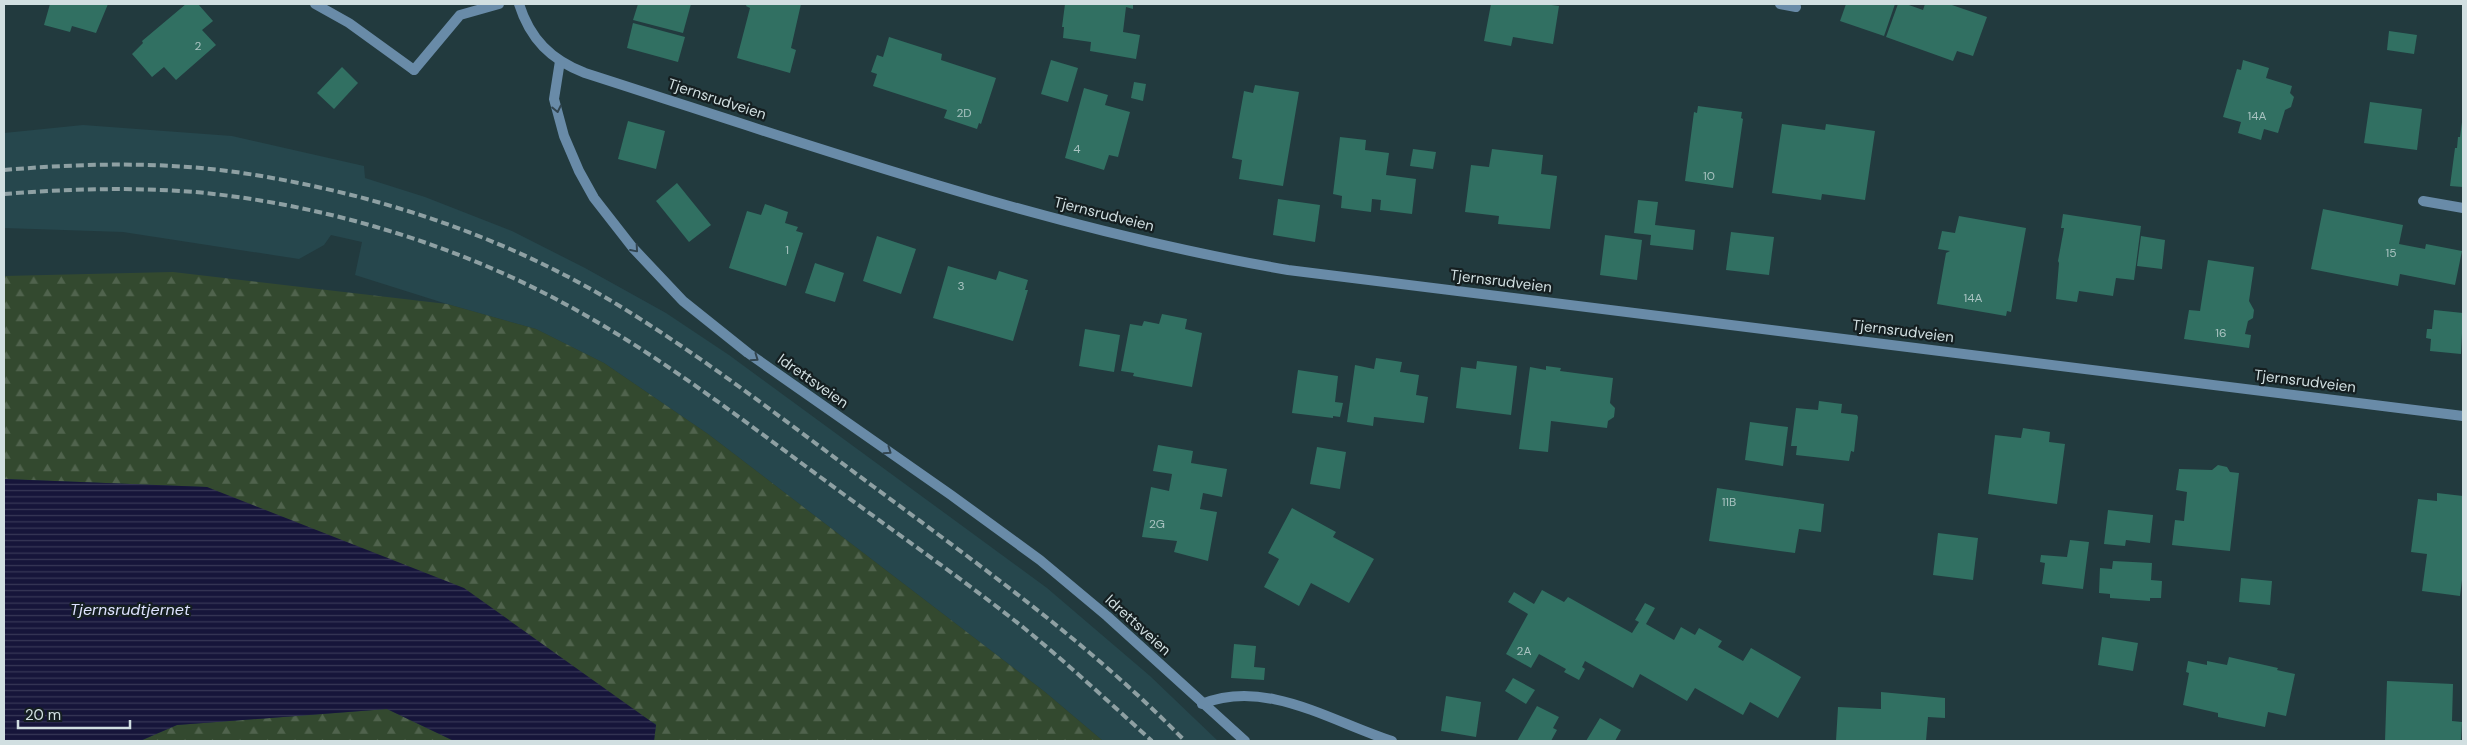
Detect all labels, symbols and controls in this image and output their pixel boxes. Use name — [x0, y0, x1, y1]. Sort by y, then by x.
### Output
house number: 2 — [195, 38, 202, 54]
street label: Tjernsrudveien — [665, 74, 769, 124]
one-way arrow — [551, 105, 561, 114]
house number: 2D — [956, 105, 972, 121]
house number: 14A — [2248, 108, 2267, 124]
house number: 4 — [1073, 141, 1081, 157]
house number: 10 — [1703, 168, 1715, 184]
street label: Tjernsrudveien — [1052, 192, 1156, 236]
house number: 1 — [785, 242, 789, 258]
one-way arrow — [629, 244, 638, 253]
house number: 15 — [2385, 245, 2397, 261]
street label: Tjernsrudveien — [1449, 265, 1553, 297]
house number: 3 — [957, 278, 965, 294]
house number: 14A — [1964, 290, 1983, 306]
street label: Tjernsrudveien — [1851, 315, 1955, 347]
house number: 16 — [2215, 325, 2227, 341]
street label: Idrettsveien — [774, 349, 852, 413]
one-way arrow — [749, 352, 759, 361]
street label: Tjernsrudveien — [2253, 365, 2357, 397]
one-way arrow — [882, 445, 892, 454]
house number: 11B — [1722, 494, 1736, 510]
house number: 2G — [1149, 516, 1165, 532]
street label: Idrettsveien — [1101, 590, 1175, 660]
water label: Tjernsrudtjernet — [70, 599, 191, 620]
house number: 2A — [1517, 643, 1531, 659]
scale bar — [18, 698, 130, 730]
text: 20 m — [25, 705, 61, 725]

